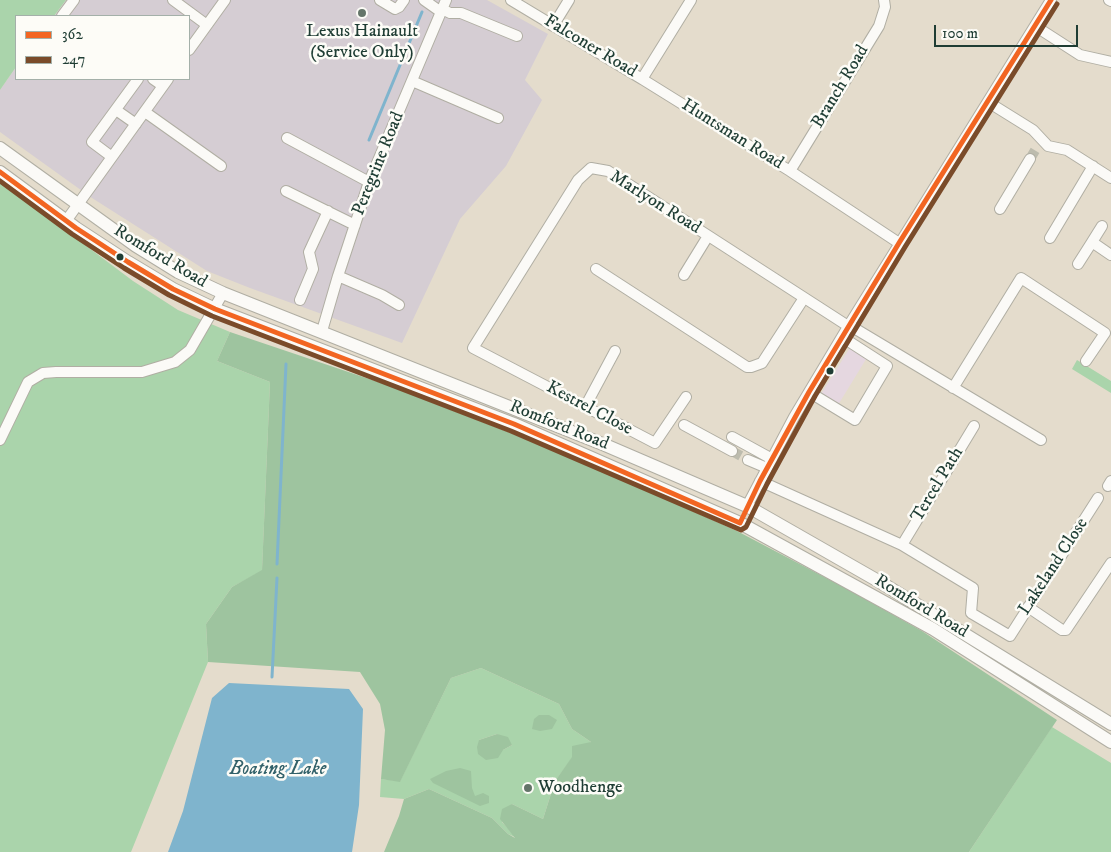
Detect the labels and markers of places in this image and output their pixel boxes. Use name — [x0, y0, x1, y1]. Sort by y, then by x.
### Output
marker: Lexus Hainault (Service Only) — [356, 7, 368, 19]
place label: Lexus Hainault (Service Only) — [306, 21, 418, 64]
unlabelled marker — [115, 252, 125, 262]
unlabelled marker — [825, 366, 835, 376]
place label: Woodhenge — [538, 777, 623, 799]
marker: Woodhenge — [522, 782, 534, 794]

